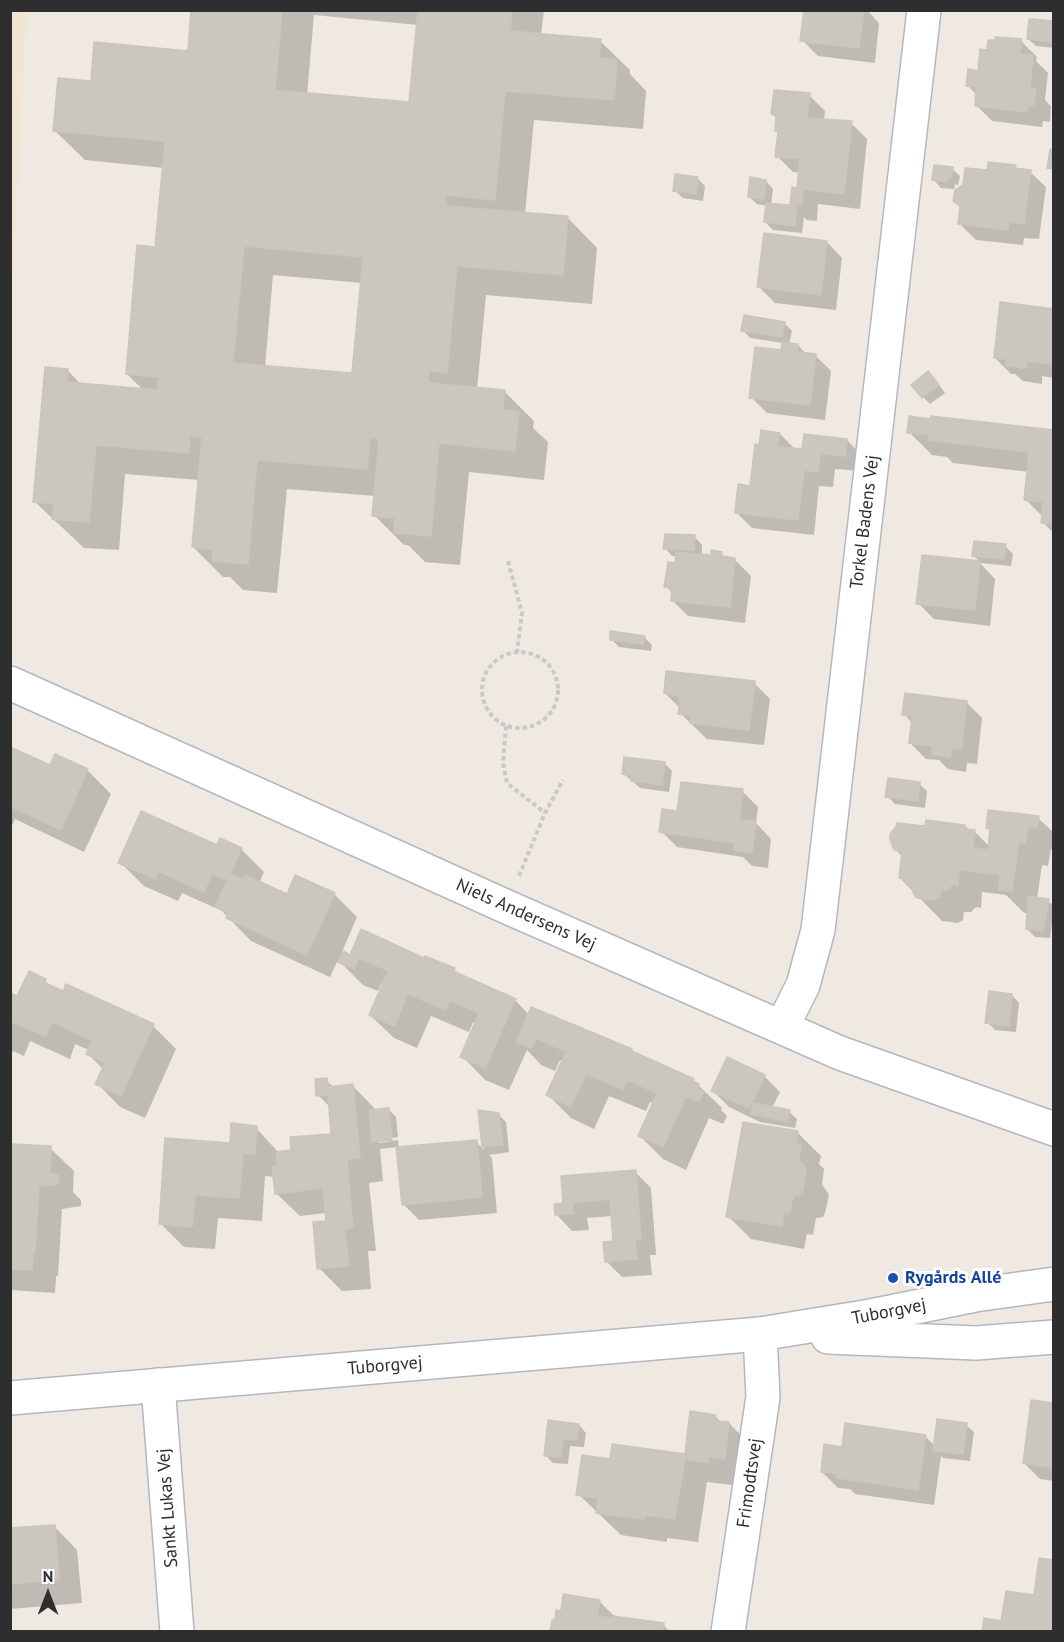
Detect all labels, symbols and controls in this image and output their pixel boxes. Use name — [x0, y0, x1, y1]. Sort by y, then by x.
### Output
street label: Torkel Badens Vej — [846, 454, 884, 590]
street label: Niels Andersens Vej — [453, 874, 599, 956]
place label: Rygårds Allé — [905, 1267, 1001, 1289]
marker: Rygårds Allé — [886, 1271, 900, 1285]
street label: Tuborgvej — [850, 1294, 928, 1330]
street label: Tuborgvej — [347, 1352, 423, 1380]
street label: Frimodtsvej — [733, 1437, 767, 1529]
street label: Sankt Lukas Vej — [153, 1448, 183, 1568]
north arrow — [18, 1564, 78, 1624]
text: N — [43, 1566, 53, 1586]

